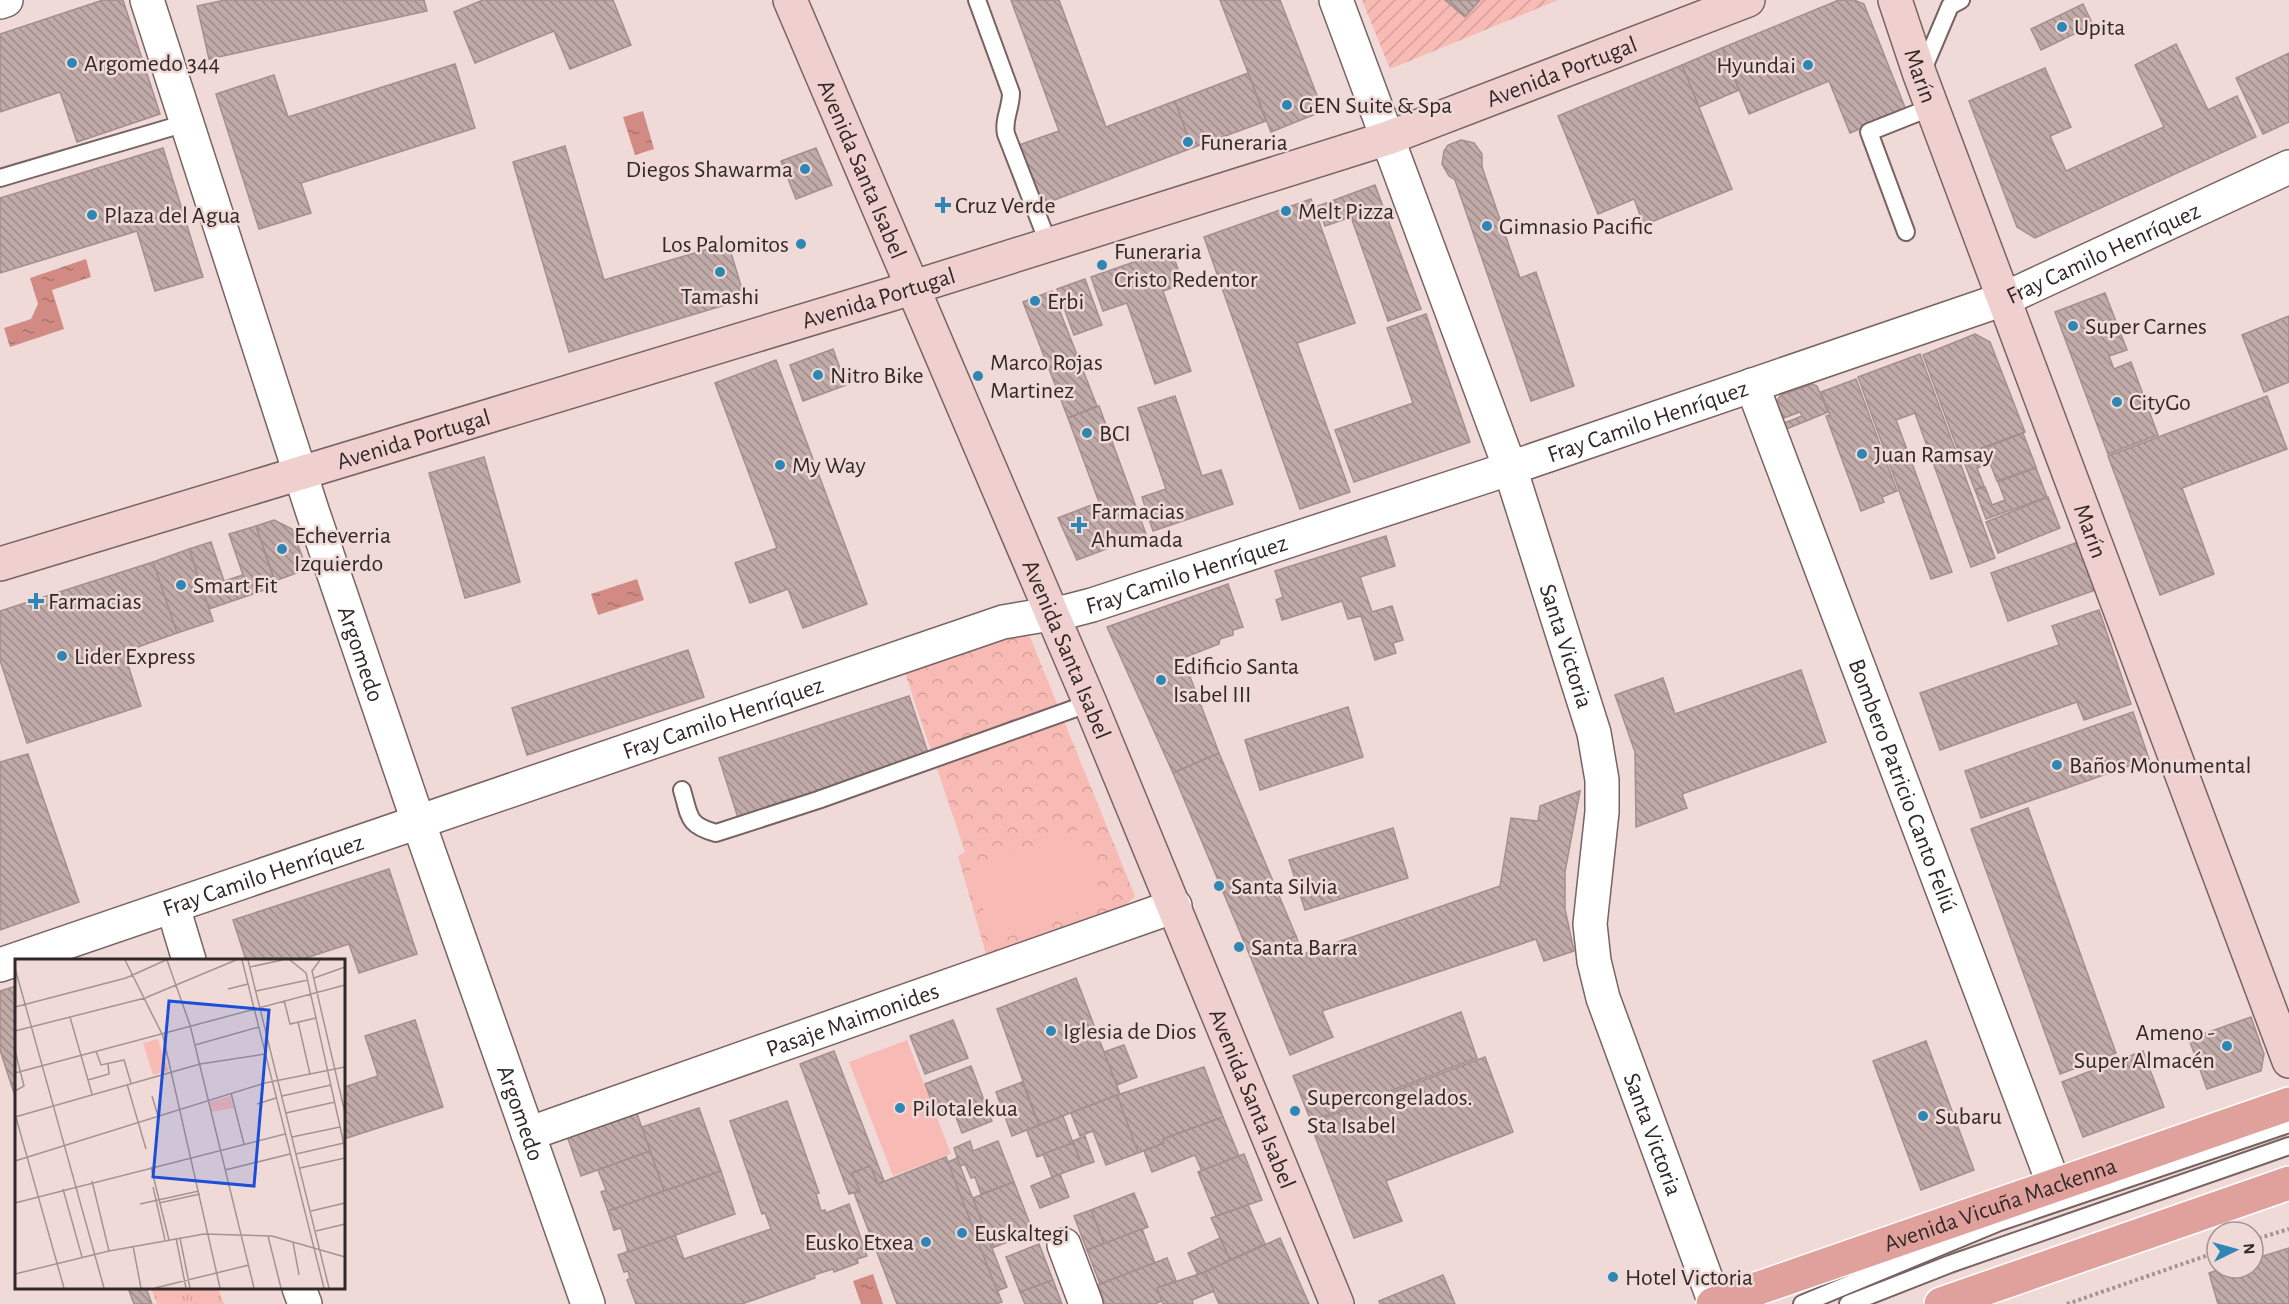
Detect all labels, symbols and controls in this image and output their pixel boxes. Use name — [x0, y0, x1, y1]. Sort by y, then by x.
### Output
place label: Upita — [2074, 16, 2125, 40]
marker: Upita — [2055, 20, 2069, 34]
street label: Avenida Portugal — [1484, 33, 1641, 112]
street label: Marín — [1899, 46, 1940, 106]
place label: Argomedo 344 — [84, 52, 220, 76]
place label: Hyundai — [1716, 54, 1796, 78]
marker: Argomedo 344 — [65, 56, 79, 70]
marker: Hyundai — [1801, 58, 1815, 72]
street label: Avenida Santa Isabel — [813, 77, 910, 263]
place label: GEN Suite & Spa — [1299, 94, 1452, 118]
marker: GEN Suite & Spa — [1280, 98, 1294, 112]
place label: Funeraria — [1200, 131, 1288, 155]
marker: Funeraria — [1181, 135, 1195, 149]
place label: Diegos Shawarma — [626, 158, 793, 182]
marker: Diegos Shawarma — [798, 162, 812, 176]
place label: Cruz Verde — [955, 194, 1056, 218]
marker: Cruz Verde — [936, 198, 950, 212]
street label: Fray Camilo Henríquez — [2003, 199, 2204, 309]
place label: Melt Pizza — [1298, 200, 1394, 224]
place label: Plaza del Agua — [104, 204, 241, 228]
marker: Melt Pizza — [1279, 204, 1293, 218]
marker: Plaza del Agua — [85, 208, 99, 222]
place label: Gimnasio Pacific — [1499, 215, 1653, 239]
marker: Gimnasio Pacific — [1480, 219, 1494, 233]
place label: Los Palomitos — [661, 233, 789, 257]
marker: Los Palomitos — [794, 237, 808, 251]
place label: Funeraria Cristo Redentor — [1114, 240, 1258, 292]
marker: Funeraria Cristo Redentor — [1095, 258, 1109, 272]
street label: Avenida Portugal — [799, 264, 958, 334]
marker: Tamashi — [713, 265, 727, 279]
place label: Tamashi — [681, 285, 759, 309]
place label: Erbi — [1047, 290, 1084, 314]
marker: Erbi — [1028, 294, 1042, 308]
place label: Super Carnes — [2085, 315, 2207, 339]
marker: Super Carnes — [2066, 319, 2080, 333]
place label: Marco Rojas Martinez — [990, 351, 1103, 403]
place label: Nitro Bike — [830, 364, 924, 388]
marker: Nitro Bike — [811, 368, 825, 382]
marker: Marco Rojas Martinez — [971, 369, 985, 383]
street label: Fray Camilo Henríquez — [1545, 377, 1751, 467]
place label: CityGo — [2129, 391, 2191, 415]
marker: CityGo — [2110, 395, 2124, 409]
street label: Avenida Portugal — [334, 405, 493, 474]
place label: BCI — [1099, 422, 1131, 446]
marker: BCI — [1080, 426, 1094, 440]
place label: Juan Ramsay — [1874, 443, 1993, 467]
marker: Juan Ramsay — [1855, 447, 1869, 461]
place label: My Way — [792, 454, 866, 478]
marker: My Way — [773, 458, 787, 472]
place label: Farmacias Ahumada — [1091, 500, 1185, 552]
street label: Marín — [2069, 501, 2111, 562]
marker: Farmacias Ahumada — [1072, 518, 1086, 532]
place label: Echeverria Izquierdo — [294, 524, 391, 576]
street label: Fray Camilo Henríquez — [1084, 531, 1290, 619]
marker: Echeverria Izquierdo — [275, 542, 289, 556]
street label: Avenida Santa Isabel — [1017, 557, 1115, 743]
place label: Smart Fit — [193, 574, 278, 598]
marker: Smart Fit — [174, 578, 188, 592]
street label: Santa Victoria — [1535, 581, 1596, 711]
place label: Farmacias — [48, 590, 142, 614]
marker: Farmacias — [29, 594, 43, 608]
street label: Argomedo — [333, 603, 387, 705]
place label: Lider Express — [74, 645, 196, 669]
marker: Lider Express — [55, 649, 69, 663]
place label: Edificio Santa Isabel III — [1173, 655, 1299, 707]
street label: Bombero Patricio Canto Feliú — [1844, 656, 1961, 916]
street label: Fray Camilo Henríquez — [620, 673, 827, 764]
marker: Edificio Santa Isabel III — [1154, 673, 1168, 687]
place label: Baños Monumental — [2069, 754, 2251, 778]
marker: Baños Monumental — [2050, 758, 2064, 772]
street label: Fray Camilo Henríquez — [160, 831, 367, 921]
place label: Santa Silvia — [1231, 875, 1338, 899]
marker: Santa Silvia — [1212, 879, 1226, 893]
place label: Santa Barra — [1251, 936, 1358, 960]
marker: Santa Barra — [1232, 940, 1246, 954]
inset map — [15, 959, 345, 1289]
street label: Pasaje Maimonides — [763, 979, 942, 1062]
street label: Avenida Santa Isabel — [1204, 1006, 1299, 1192]
place label: Iglesia de Dios — [1063, 1020, 1197, 1044]
place label: Ameno - Super Almacén — [2074, 1021, 2215, 1073]
marker: Iglesia de Dios — [1044, 1024, 1058, 1038]
marker: Ameno - Super Almacén — [2220, 1039, 2234, 1053]
street label: Argomedo — [492, 1062, 548, 1164]
street label: Santa Victoria — [1619, 1070, 1686, 1199]
place label: Supercongelados. Sta Isabel — [1307, 1086, 1473, 1138]
place label: Pilotalekua — [912, 1097, 1018, 1121]
marker: Pilotalekua — [893, 1101, 907, 1115]
marker: Supercongelados. Sta Isabel — [1288, 1104, 1302, 1118]
place label: Subaru — [1935, 1105, 2002, 1129]
marker: Subaru — [1916, 1109, 1930, 1123]
street label: Avenida Vicuña Mackenna — [1881, 1154, 2120, 1257]
north arrow — [2205, 1220, 2265, 1280]
place label: Euskaltegi — [974, 1222, 1069, 1246]
marker: Euskaltegi — [955, 1226, 969, 1240]
place label: Eusko Etxea — [805, 1231, 914, 1255]
marker: Eusko Etxea — [919, 1235, 933, 1249]
text: N — [2240, 1243, 2257, 1255]
place label: Hotel Victoria — [1625, 1266, 1753, 1290]
marker: Hotel Victoria — [1606, 1270, 1620, 1284]

